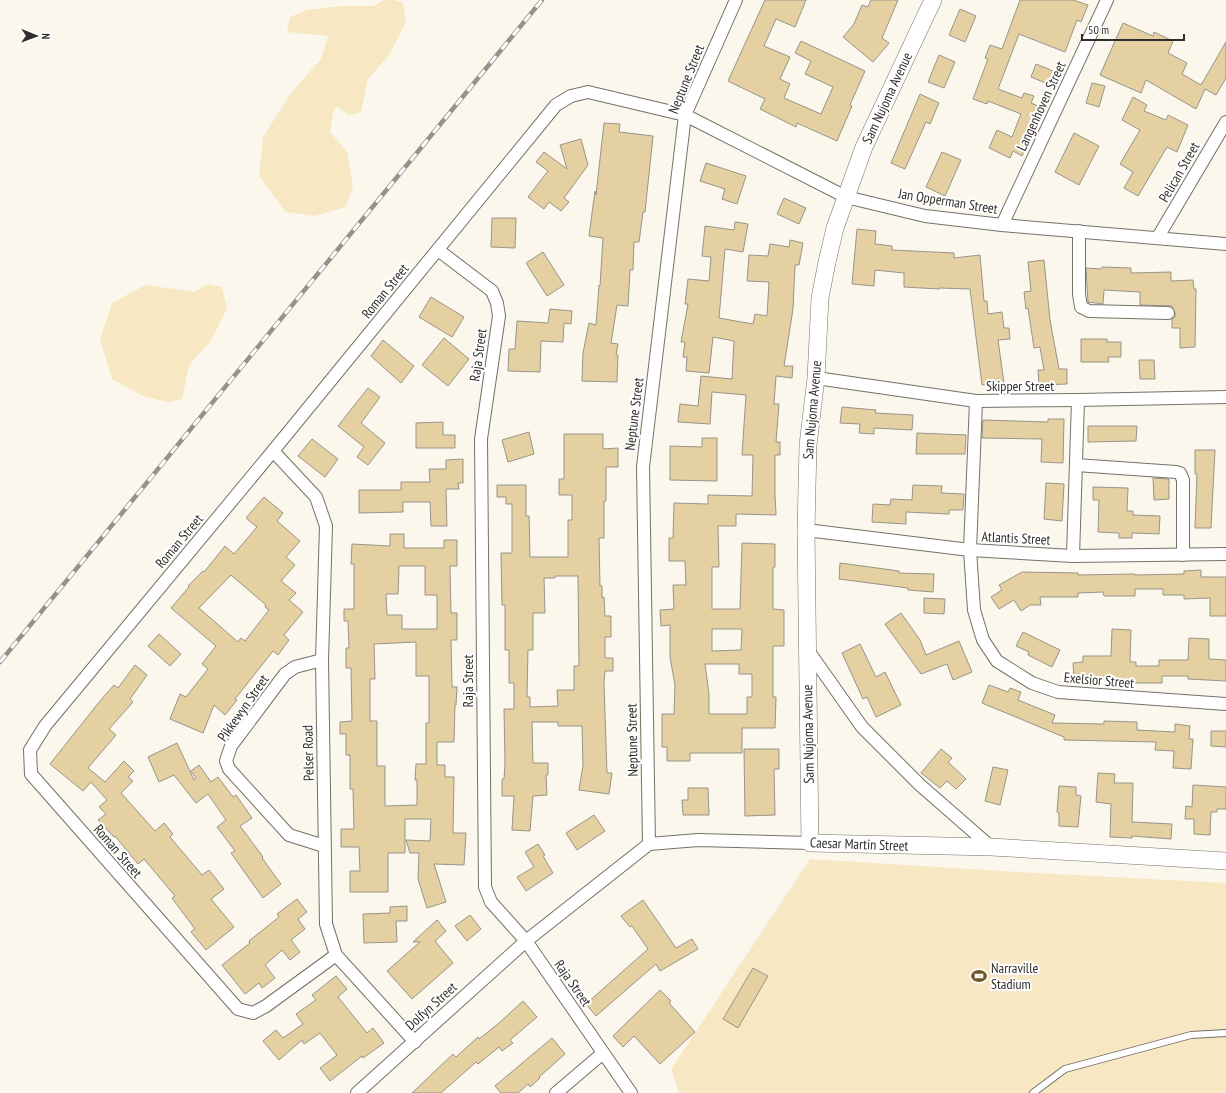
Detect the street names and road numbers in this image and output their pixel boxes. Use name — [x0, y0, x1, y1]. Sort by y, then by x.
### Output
street label: Neptune Street — [664, 42, 708, 116]
street label: Sam Nujoma Avenue — [858, 49, 916, 147]
street label: Langenhoven Street — [1012, 58, 1070, 154]
street label: Pelican Street — [1155, 139, 1204, 205]
street label: Jan Opperman Street — [896, 184, 999, 218]
street label: Roman Street — [358, 260, 413, 322]
street label: Raja Street — [465, 327, 491, 382]
street label: Sam Nujoma Avenue — [799, 360, 825, 460]
street label: Neptune Street — [621, 376, 647, 451]
street label: Skipper Street — [986, 377, 1054, 395]
street label: Roman Street — [151, 510, 207, 572]
street label: Atlantis Street — [981, 527, 1051, 549]
street label: Raja Street — [459, 654, 477, 707]
street label: Exelsior Street — [1063, 668, 1135, 692]
street label: Pikkewyn Street — [213, 671, 273, 745]
street label: Sam Nujoma Avenue — [798, 684, 818, 784]
street label: Neptune Street — [622, 703, 642, 777]
street label: Pelser Road — [299, 725, 317, 781]
street label: Roman Street — [90, 821, 146, 882]
street label: Caesar Martin Street — [810, 833, 909, 855]
street label: Raja Street — [550, 956, 596, 1010]
street label: Dolfyn Street — [401, 978, 461, 1034]

